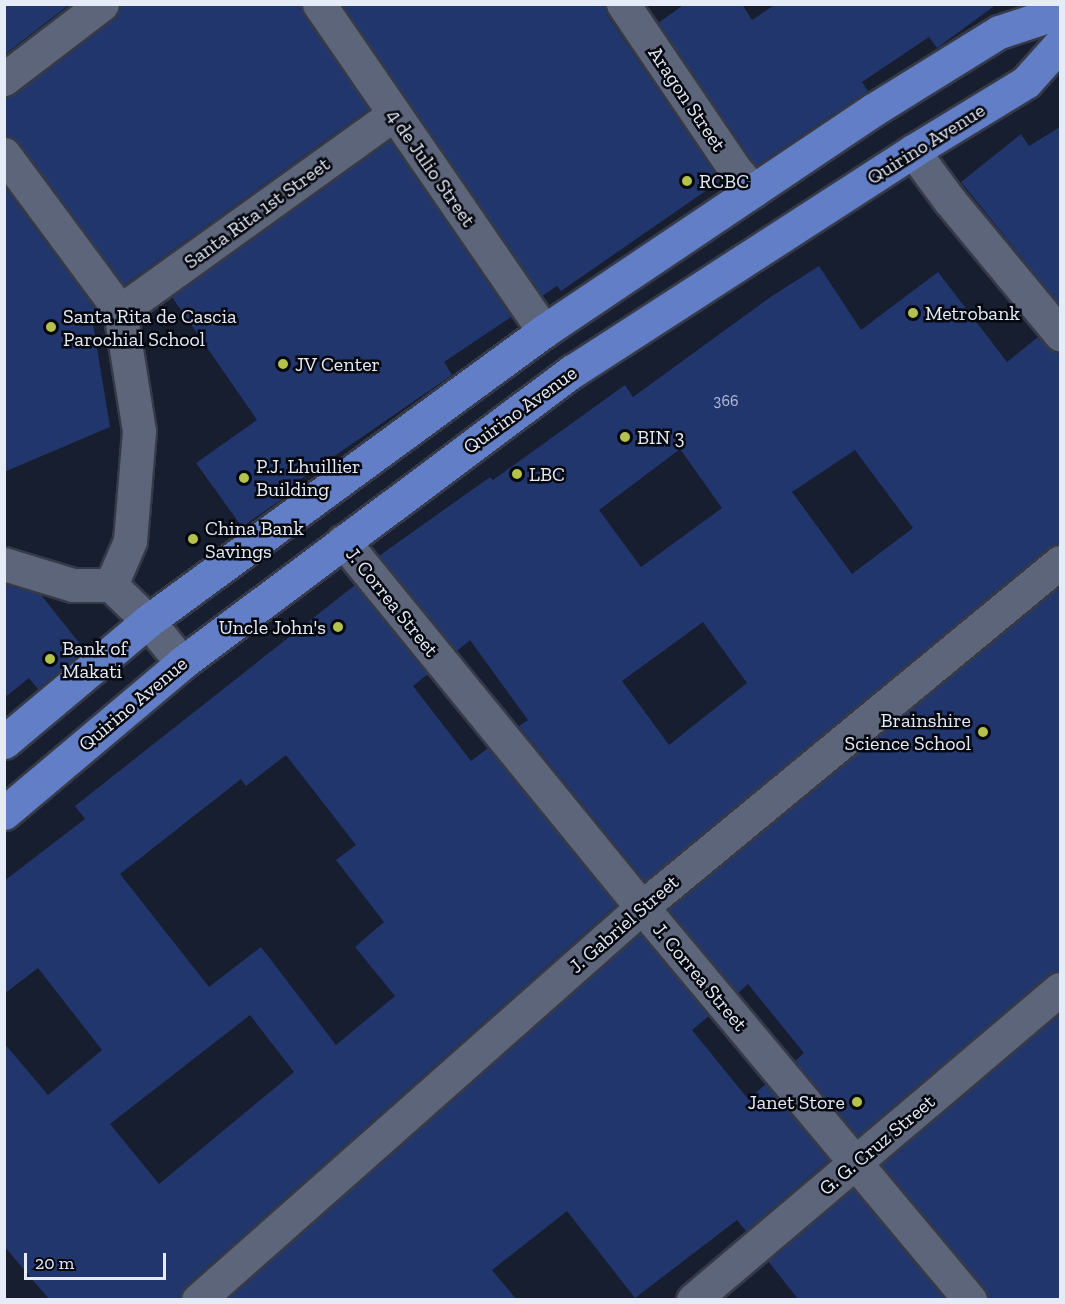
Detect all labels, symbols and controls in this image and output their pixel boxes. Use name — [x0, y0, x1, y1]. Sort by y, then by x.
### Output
street label: Aragon Street — [643, 42, 731, 156]
street label: Quirino Avenue — [862, 98, 990, 190]
street label: 4 de Julio Street — [381, 104, 481, 232]
street label: Santa Rita 1st Street — [180, 152, 334, 274]
place label: RCBC — [699, 169, 749, 193]
marker: RCBC — [680, 174, 694, 188]
place label: Metrobank — [925, 301, 1020, 325]
place label: Santa Rita de Cascia Parochial School — [63, 304, 237, 351]
marker: Metrobank — [906, 306, 920, 320]
marker: Santa Rita de Cascia Parochial School — [44, 320, 58, 334]
place label: JV Center — [295, 352, 381, 376]
marker: JV Center — [276, 357, 290, 371]
street label: Quirino Avenue — [458, 361, 582, 459]
house number: 366 — [714, 391, 738, 411]
place label: BIN 3 — [637, 425, 685, 449]
marker: BIN 3 — [618, 430, 632, 444]
place label: P.J. Lhuillier Building — [256, 454, 360, 501]
place label: LBC — [529, 462, 565, 486]
marker: LBC — [510, 467, 524, 481]
marker: P.J. Lhuillier Building — [237, 471, 251, 485]
place label: China Bank Savings — [205, 516, 304, 563]
marker: China Bank Savings — [186, 532, 200, 546]
street label: J. Correa Street — [341, 543, 443, 661]
place label: Uncle John's — [218, 615, 326, 639]
marker: Uncle John's — [331, 620, 345, 634]
place label: Bank of Makati — [62, 636, 127, 683]
street label: Quirino Avenue — [74, 651, 192, 757]
marker: Bank of Makati — [43, 652, 57, 666]
place label: Brainshire Science School — [845, 708, 971, 755]
marker: Brainshire Science School — [976, 725, 990, 739]
street label: J. Gabriel Street — [564, 870, 684, 978]
street label: J. Correa Street — [648, 918, 752, 1036]
place label: Janet Store — [748, 1090, 845, 1114]
street label: G. G. Cruz Street — [814, 1090, 940, 1200]
marker: Janet Store — [850, 1095, 864, 1109]
scale bar — [27, 1241, 170, 1279]
text: 20 m — [35, 1252, 74, 1274]

